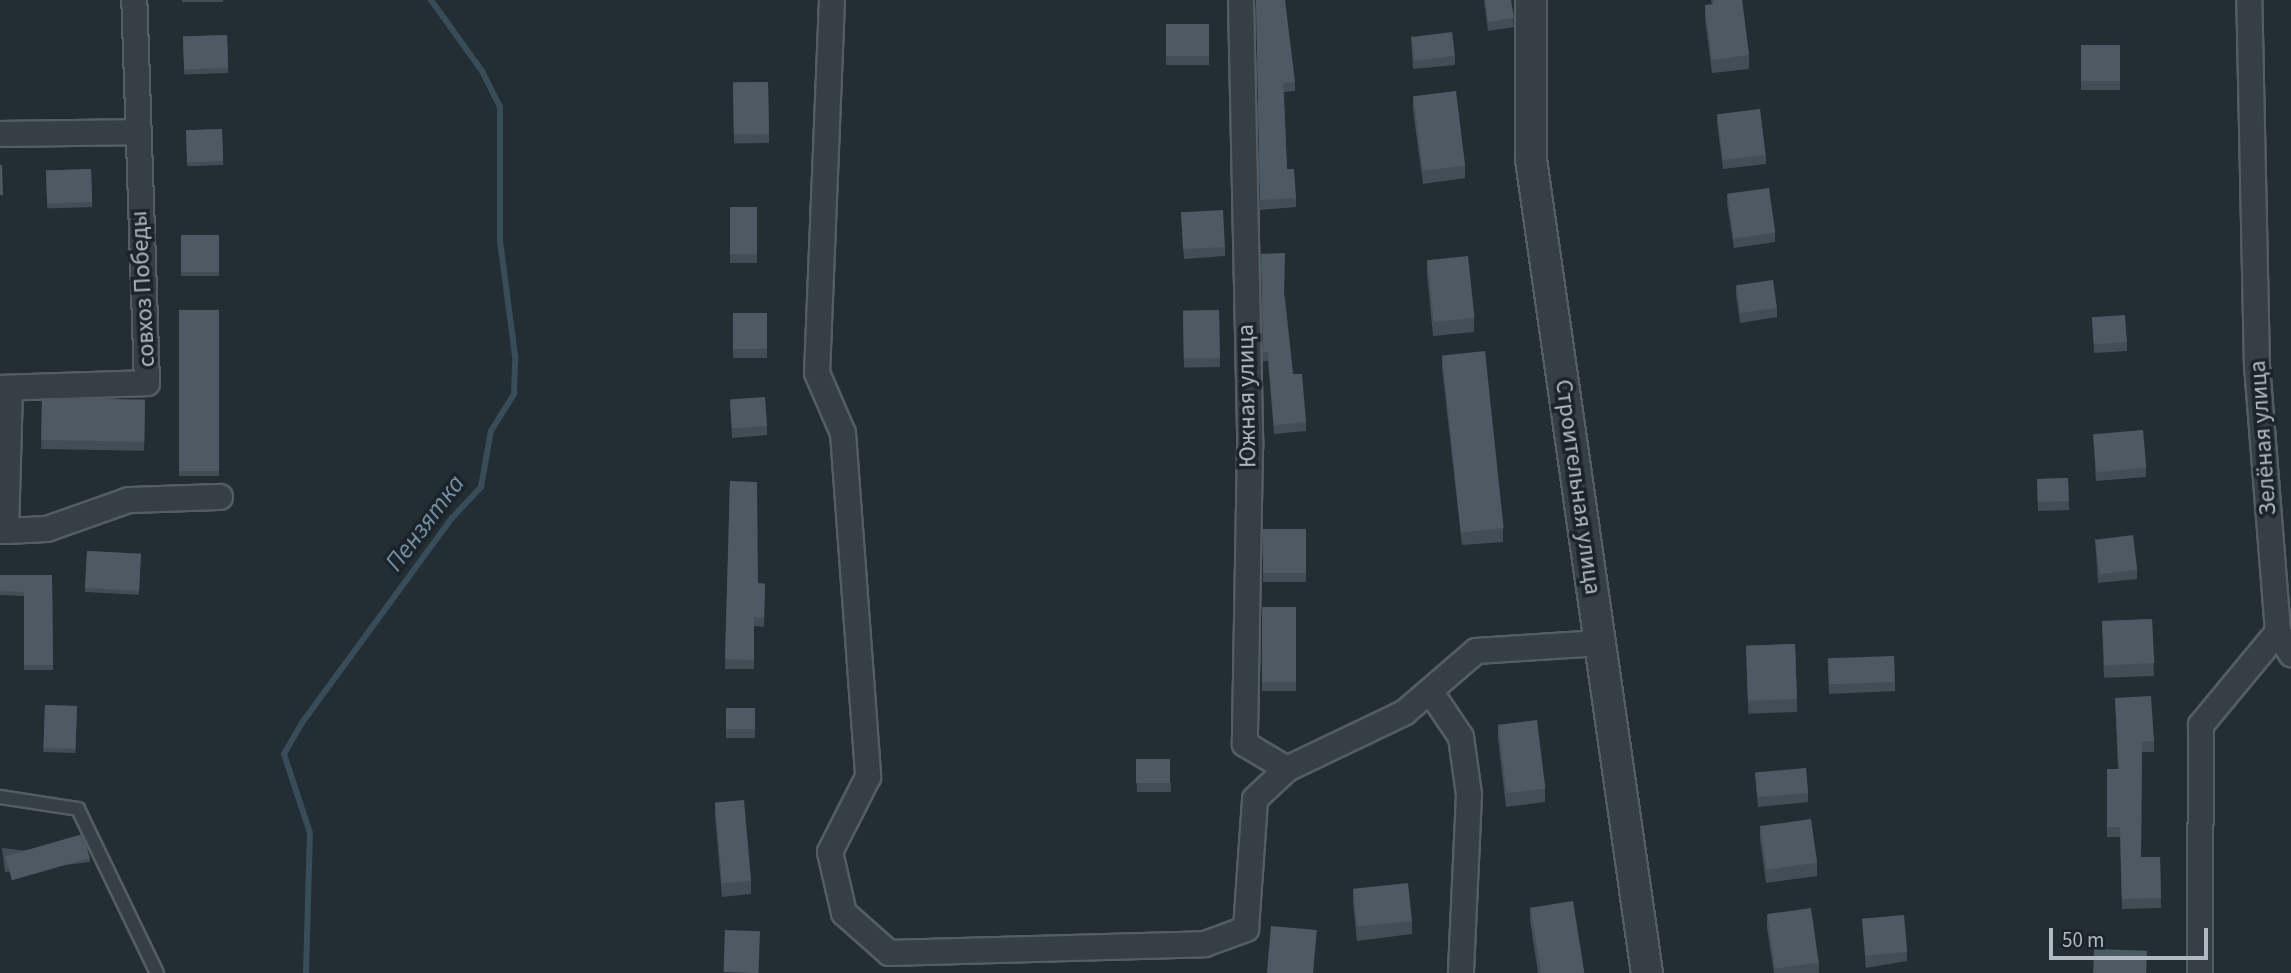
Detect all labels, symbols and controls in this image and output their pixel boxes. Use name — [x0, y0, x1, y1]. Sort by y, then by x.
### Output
street label: совхоз Победы — [125, 210, 161, 368]
street label: Южная улица — [1231, 324, 1263, 468]
street label: Зелёная улица — [2243, 359, 2283, 517]
street label: Строительная улица — [1549, 378, 1607, 596]
water label: Пензятка — [379, 469, 471, 577]
scale bar — [2053, 914, 2212, 958]
text: 50 m — [2062, 925, 2104, 955]

